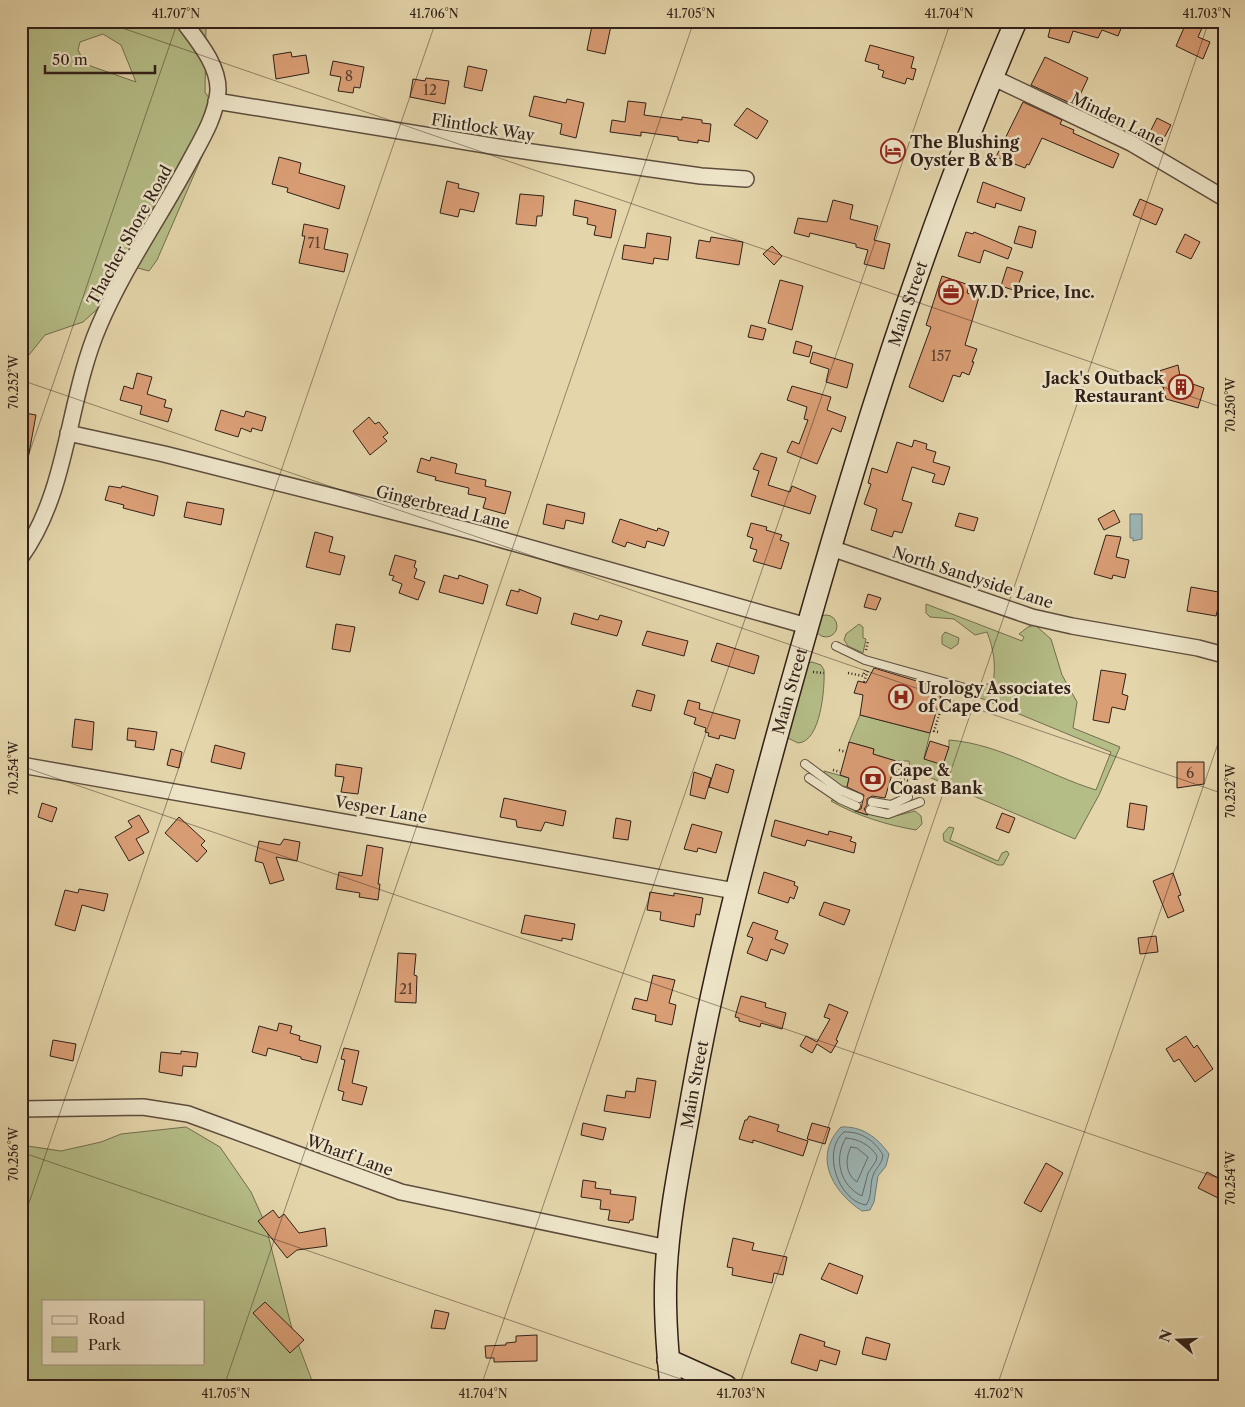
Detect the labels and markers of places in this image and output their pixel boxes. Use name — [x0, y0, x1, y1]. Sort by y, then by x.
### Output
place label: The Blushing Oyster B & B — [910, 132, 1020, 170]
hotel icon: The Blushing Oyster B & B — [880, 138, 906, 164]
office icon: W.D. Price, Inc. — [938, 279, 964, 305]
place label: W.D. Price, Inc. — [967, 282, 1095, 302]
place label: Jack's Outback Restaurant — [1042, 368, 1165, 406]
building icon: Jack's Outback Restaurant — [1168, 374, 1194, 400]
place label: Urology Associates of Cape Cod — [918, 678, 1071, 716]
hospital icon: Urology Associates of Cape Cod — [888, 684, 914, 710]
place label: Cape & Coast Bank — [890, 760, 983, 798]
bank icon: Cape & Coast Bank — [860, 766, 886, 792]

